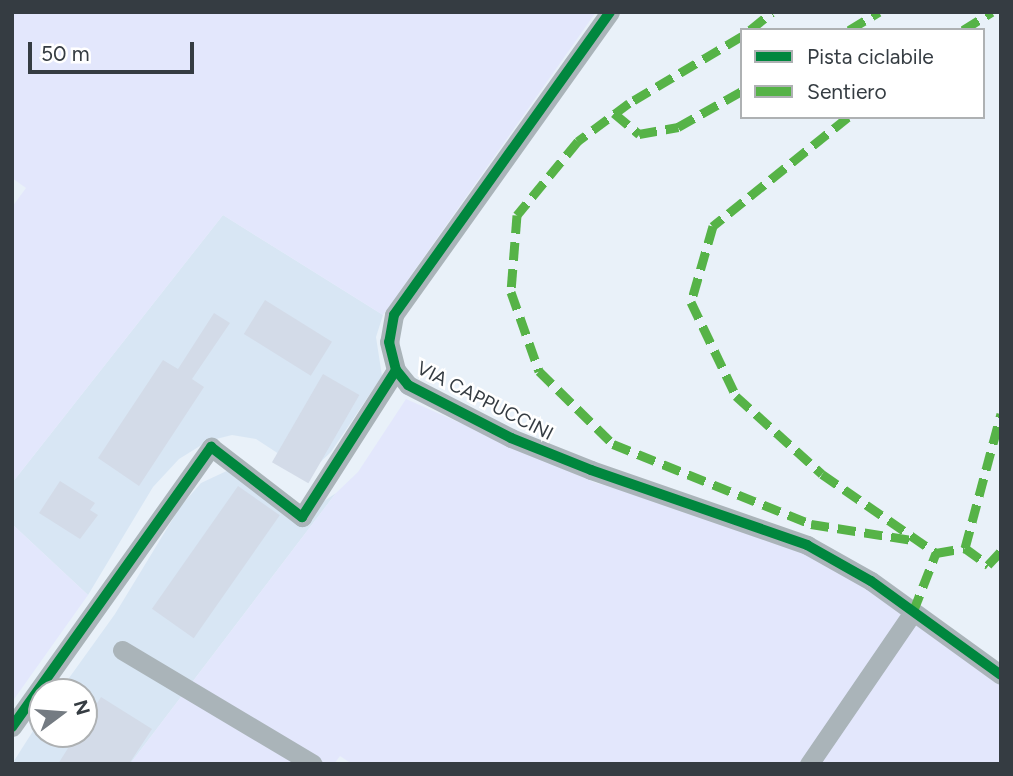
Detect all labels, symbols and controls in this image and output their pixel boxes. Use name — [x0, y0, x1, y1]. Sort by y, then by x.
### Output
scale bar — [32, 28, 198, 72]
legend — [740, 28, 985, 119]
text: 50 m — [41, 41, 90, 66]
text: Pista ciclabile — [807, 44, 934, 69]
text: Sentiero — [807, 79, 887, 104]
street label: VIA CAPPUCCINI — [413, 357, 557, 445]
north arrow — [28, 678, 98, 748]
text: N — [69, 697, 95, 718]

